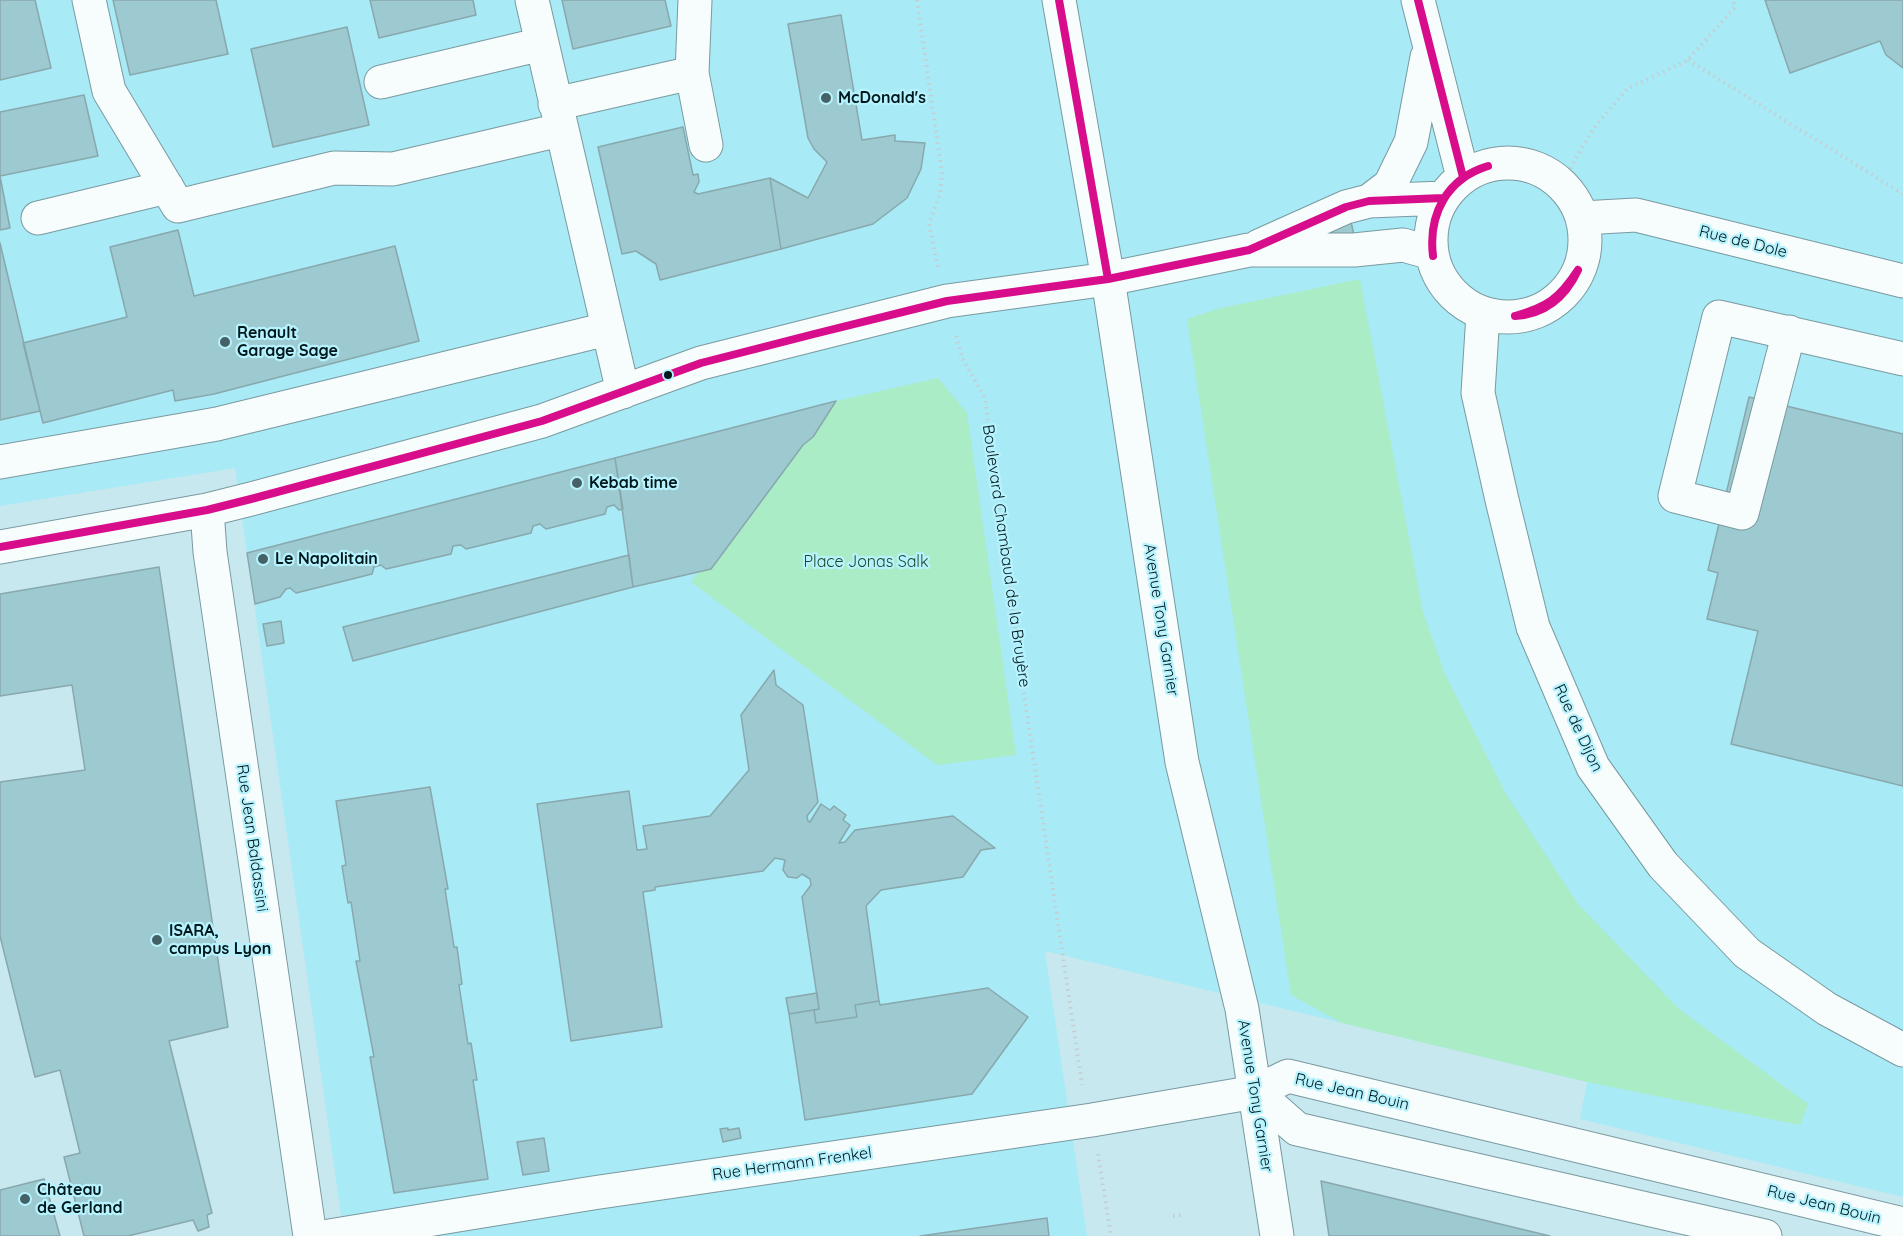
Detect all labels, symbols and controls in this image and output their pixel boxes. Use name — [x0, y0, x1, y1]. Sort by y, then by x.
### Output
place label: McDonald's — [838, 88, 926, 108]
marker: McDonald's — [819, 91, 833, 105]
street label: Rue de Dole — [1697, 222, 1789, 262]
place label: Renault Garage Sage — [237, 323, 338, 361]
marker: Renault Garage Sage — [218, 335, 232, 349]
unlabelled marker — [662, 369, 674, 381]
street label: Boulevard Chambaud de la Bruyère — [978, 423, 1034, 689]
place label: Kebab time — [589, 473, 678, 493]
marker: Kebab time — [570, 476, 584, 490]
street label: Avenue Tony Garnier — [1139, 542, 1183, 698]
place label: Le Napolitain — [275, 549, 378, 569]
marker: Le Napolitain — [256, 552, 270, 566]
park label: Place Jonas Salk — [803, 552, 929, 572]
street label: Rue de Dijon — [1549, 681, 1607, 775]
street label: Rue Jean Baldassini — [232, 763, 272, 913]
place label: ISARA, campus Lyon — [169, 921, 271, 959]
marker: ISARA, campus Lyon — [150, 933, 164, 947]
street label: Avenue Tony Garnier — [1233, 1018, 1277, 1174]
street label: Rue Jean Bouin — [1293, 1070, 1411, 1114]
street label: Rue Hermann Frenkel — [711, 1143, 873, 1185]
place label: Château de Gerland — [37, 1180, 122, 1218]
street label: Rue Jean Bouin — [1765, 1182, 1883, 1228]
marker: Château de Gerland — [18, 1192, 32, 1206]

